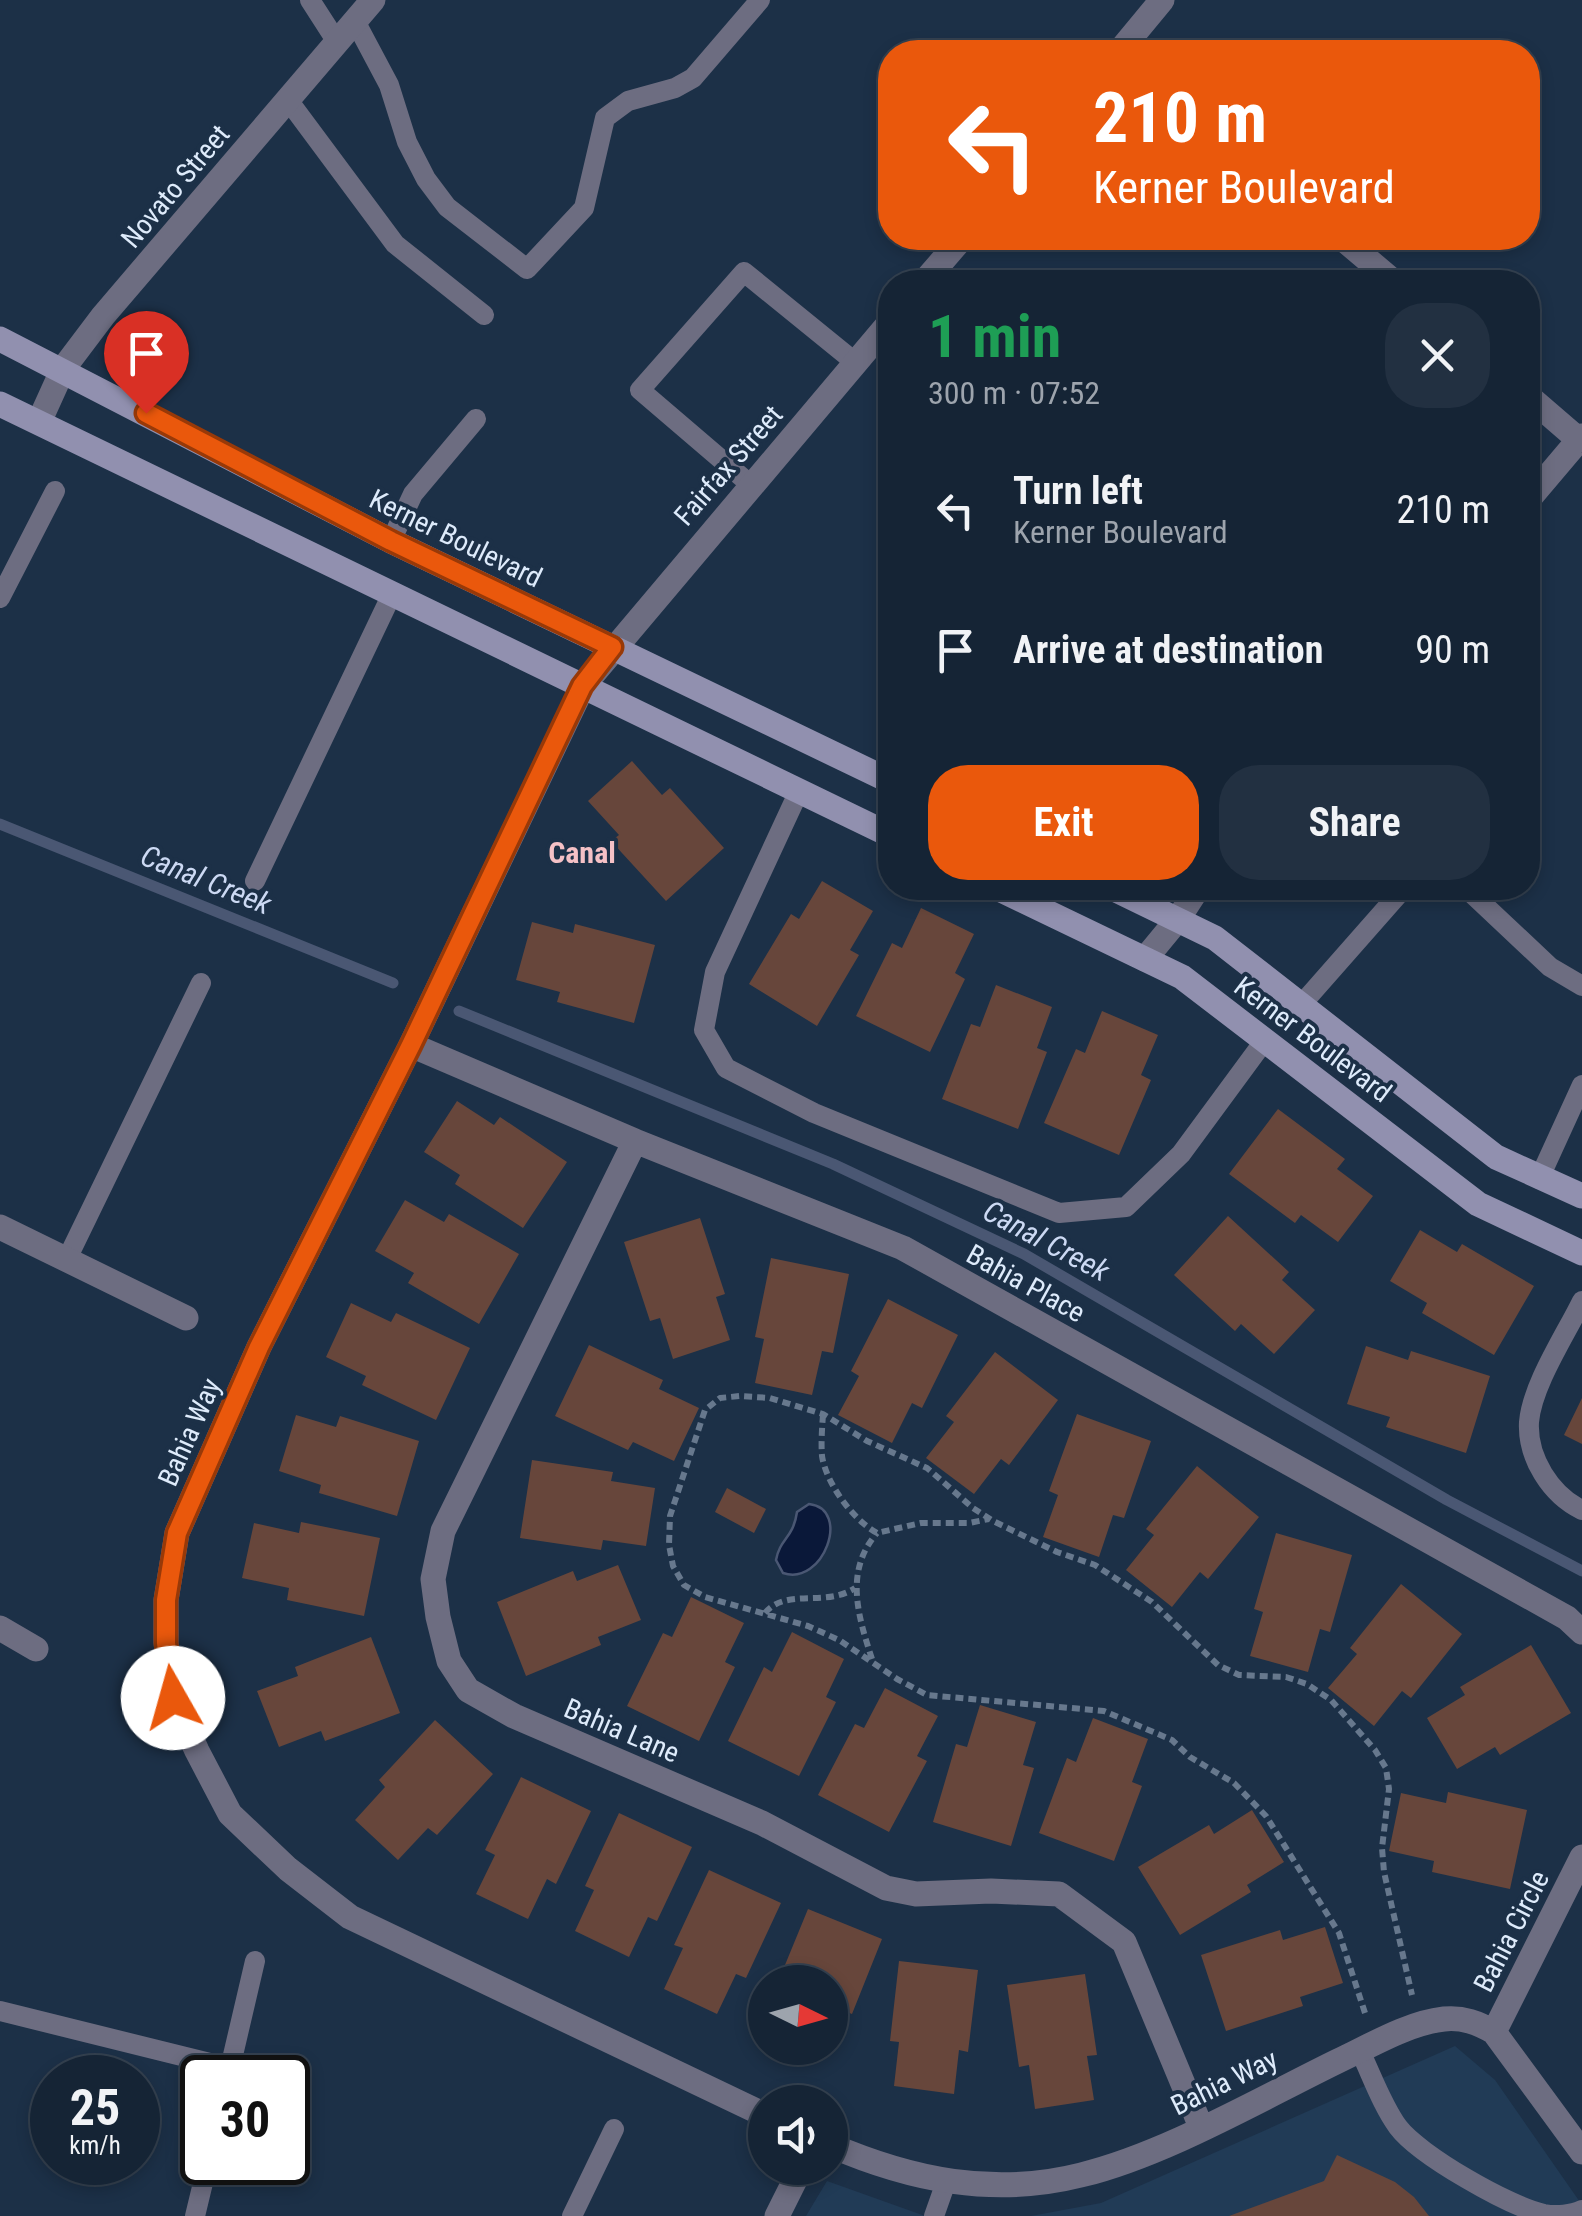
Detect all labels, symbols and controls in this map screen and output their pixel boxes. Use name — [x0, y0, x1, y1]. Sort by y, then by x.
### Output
text: 210 m — [1093, 77, 1267, 159]
icon: left — [928, 80, 1058, 210]
street label: Novato Street — [114, 118, 236, 255]
text: Kerner Boulevard — [1093, 161, 1395, 214]
text: 1 min — [928, 301, 1061, 372]
button: close — [1385, 303, 1490, 408]
pin — [104, 311, 189, 414]
icon: arrive — [119, 326, 174, 381]
text: 300 m · 07:52 — [928, 374, 1100, 412]
street label: Fairfax Street — [667, 399, 789, 532]
text: Turn left — [1013, 469, 1143, 513]
street label: Kerner Boulevard — [364, 482, 547, 594]
icon: left — [928, 483, 983, 538]
text: 210 m — [1396, 488, 1490, 532]
text: Kerner Boulevard — [1013, 513, 1228, 551]
icon: arrive — [928, 623, 983, 678]
text: Arrive at destination — [1013, 628, 1323, 672]
text: 90 m — [1415, 628, 1490, 672]
button: Exit — [928, 765, 1199, 880]
button: Share — [1219, 765, 1490, 880]
district label: Canal — [548, 835, 616, 870]
water label: Canal Creek — [136, 838, 277, 922]
street label: Kerner Boulevard — [1228, 970, 1398, 1109]
water label: Canal Creek — [977, 1193, 1116, 1289]
street label: Bahia Place — [961, 1238, 1091, 1329]
street label: Bahia Way — [151, 1373, 228, 1491]
position arrow — [121, 1646, 225, 1750]
street label: Bahia Lane — [559, 1691, 684, 1769]
street label: Bahia Circle — [1467, 1865, 1556, 1997]
north arrow — [748, 1965, 848, 2065]
map controls — [748, 1965, 848, 2185]
street label: Bahia Way — [1166, 2042, 1283, 2122]
speed limit sign: 30 — [180, 2055, 310, 2185]
text: 25 — [70, 2079, 120, 2137]
button: sound — [748, 2085, 848, 2185]
text: km/h — [69, 2131, 121, 2160]

